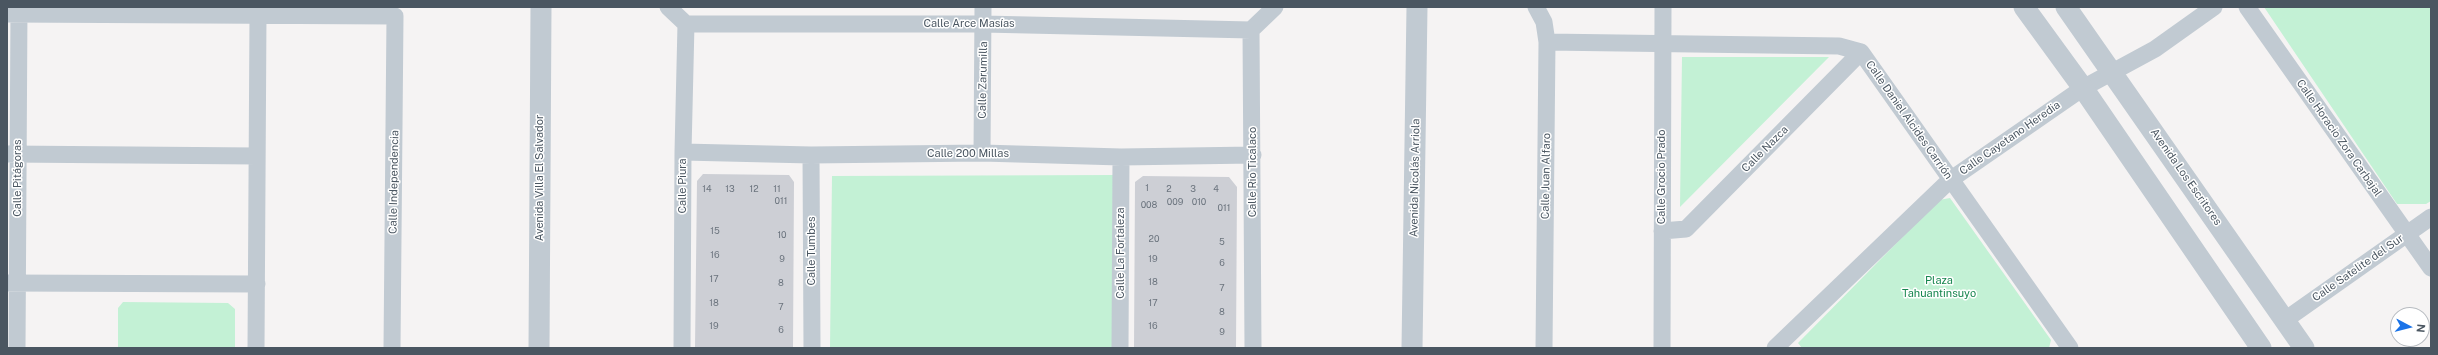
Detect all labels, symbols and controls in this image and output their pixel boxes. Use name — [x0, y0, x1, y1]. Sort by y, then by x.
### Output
street label: Calle Arce Masías — [923, 17, 1015, 31]
street label: Calle Zarumilla — [976, 41, 990, 119]
street label: Calle Daniel Alcides Carrión — [1863, 58, 1955, 182]
street label: Calle Horacio Zora Carbajal — [2294, 77, 2384, 199]
street label: Calle Cayetano Heredia — [1957, 98, 2063, 178]
street label: Avenida Villa El Salvador — [533, 115, 547, 241]
street label: Avenida Nicolás Arriola — [1407, 119, 1423, 237]
street label: Calle Nazca — [1739, 123, 1791, 175]
street label: Avenida Los Escritores — [2148, 126, 2224, 228]
street label: Calle Rio Ticalaco — [1246, 127, 1260, 217]
street label: Calle Independencia — [386, 130, 402, 234]
street label: Calle Grocio Prado — [1655, 130, 1669, 224]
street label: Calle Juan Alfaro — [1539, 133, 1553, 219]
street label: Calle Pitágoras — [11, 139, 25, 217]
street label: Calle 200 Millas — [927, 147, 1009, 161]
street label: Calle Piura — [676, 158, 690, 214]
house number: 1 — [1145, 183, 1149, 193]
house number: 14 — [702, 184, 712, 194]
house number: 13 — [725, 184, 735, 194]
house number: 12 — [749, 184, 759, 194]
house number: 11 — [773, 184, 781, 194]
house number: 2 — [1166, 184, 1172, 194]
house number: 3 — [1190, 184, 1196, 194]
house number: 4 — [1213, 184, 1219, 194]
house number: 011 — [775, 196, 787, 206]
house number: 009 — [1167, 197, 1183, 207]
house number: 010 — [1192, 197, 1206, 207]
house number: 008 — [1141, 200, 1157, 210]
house number: 011 — [1218, 203, 1230, 213]
street label: Calle La Fortaleza — [1114, 207, 1128, 299]
street label: Calle Tumbes — [805, 217, 819, 285]
house number: 15 — [710, 226, 720, 236]
house number: 10 — [777, 230, 787, 240]
street label: Calle Satelite del Sur — [2310, 232, 2406, 304]
house number: 20 — [1149, 234, 1159, 244]
house number: 5 — [1219, 237, 1225, 247]
house number: 16 — [710, 250, 720, 260]
house number: 9 — [779, 254, 785, 264]
house number: 19 — [1148, 254, 1158, 264]
house number: 6 — [1219, 258, 1225, 268]
house number: 17 — [709, 274, 719, 284]
park label: Plaza Tahuantinsuyo — [1902, 274, 1976, 300]
house number: 18 — [1148, 277, 1158, 287]
house number: 8 — [778, 278, 784, 288]
house number: 7 — [1219, 283, 1225, 293]
house number: 18 — [709, 298, 719, 308]
house number: 17 — [1148, 298, 1158, 308]
house number: 7 — [778, 302, 784, 312]
house number: 8 — [1219, 307, 1225, 317]
north arrow — [2390, 307, 2430, 347]
house number: 19 — [709, 321, 719, 331]
house number: 16 — [1148, 321, 1158, 331]
text: N — [2414, 323, 2427, 333]
house number: 6 — [778, 325, 784, 335]
house number: 9 — [1219, 327, 1225, 337]

